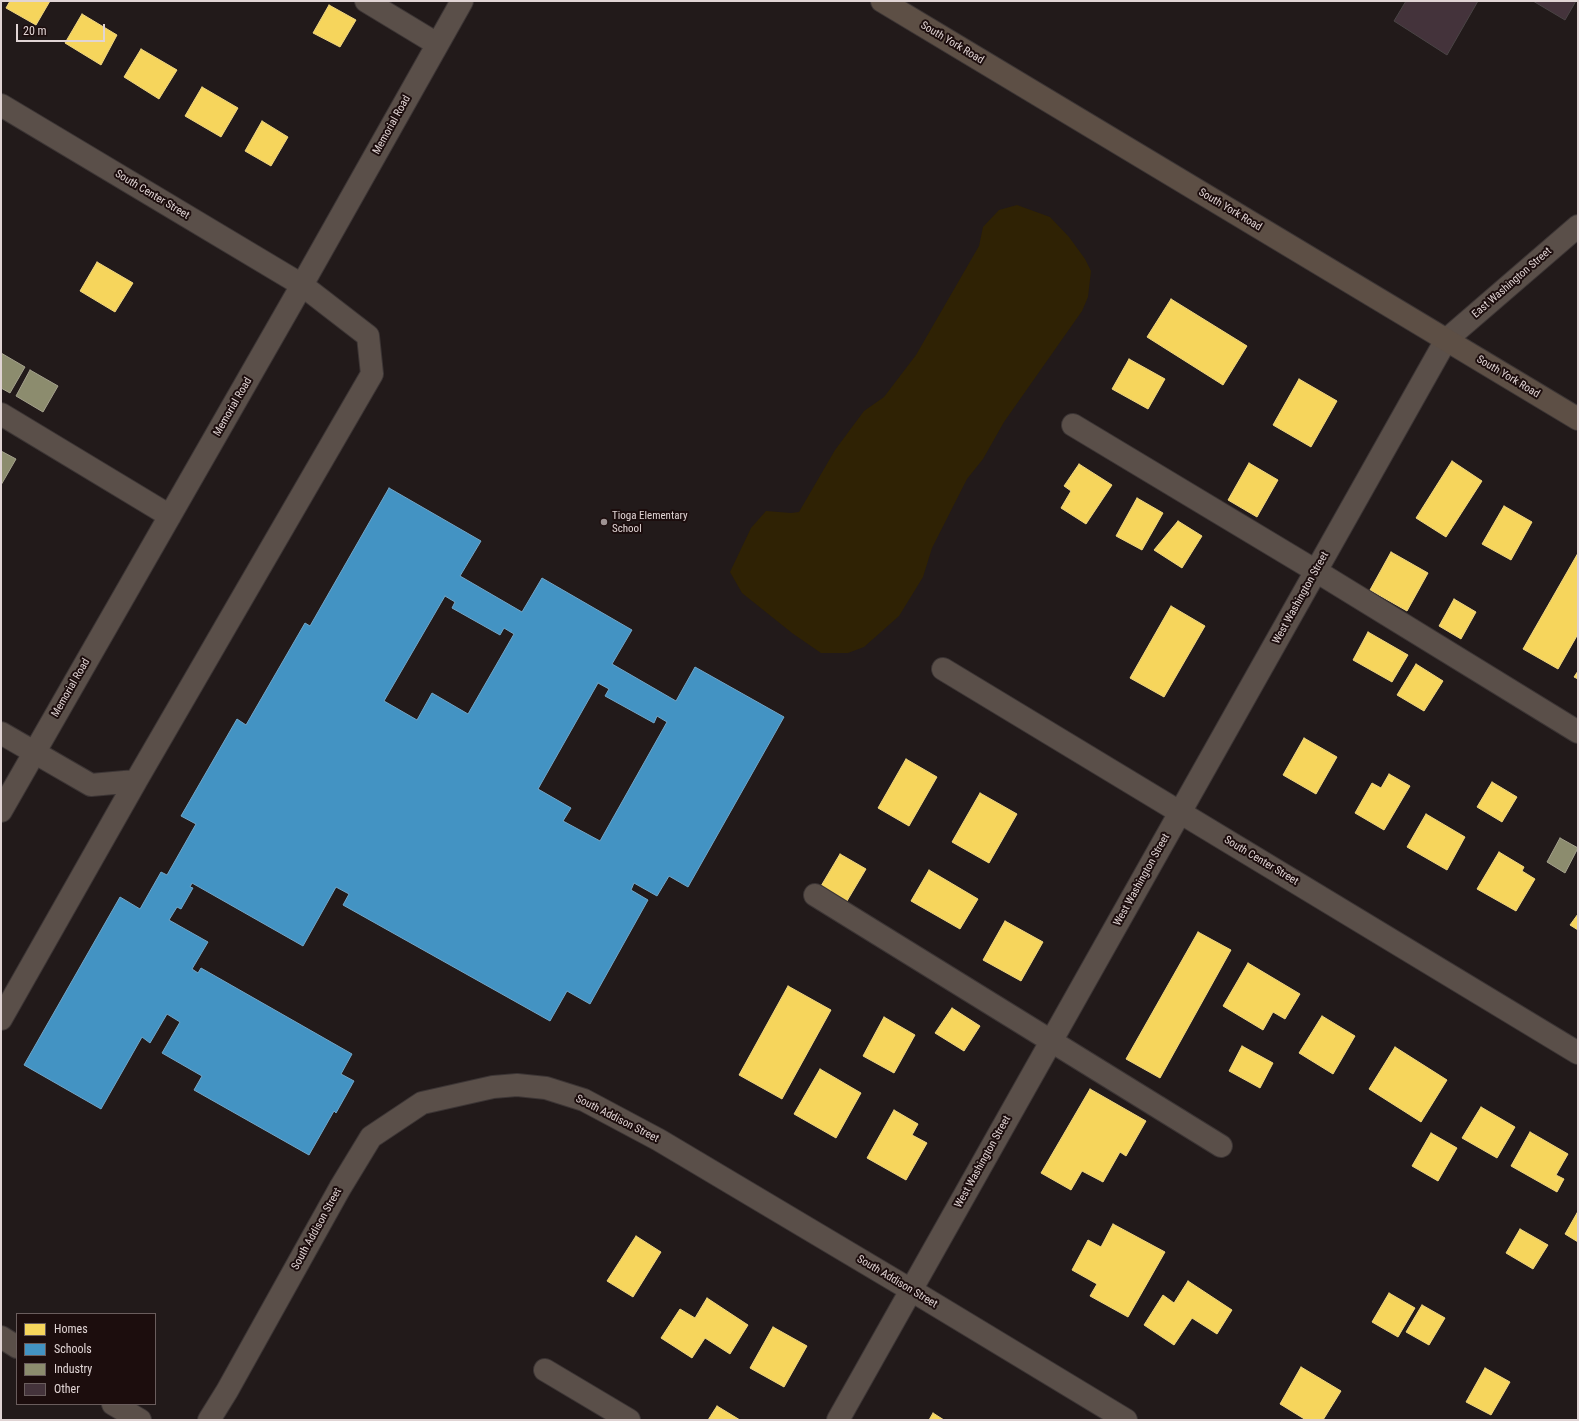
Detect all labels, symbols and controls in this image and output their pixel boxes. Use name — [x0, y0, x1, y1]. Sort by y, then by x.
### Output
scale bar — [18, 16, 107, 42]
street label: South York Road — [918, 19, 986, 67]
text: 20 m — [23, 24, 47, 38]
street label: Memorial Road — [370, 93, 414, 157]
street label: South Center Street — [112, 168, 192, 222]
street label: South York Road — [1196, 186, 1264, 234]
street label: East Washington Street — [1470, 245, 1554, 321]
street label: South York Road — [1474, 353, 1542, 401]
street label: Memorial Road — [211, 375, 255, 439]
place label: Tioga Elementary School — [612, 509, 687, 535]
marker: Tioga Elementary School — [599, 517, 609, 527]
street label: West Washington Street — [1270, 550, 1332, 646]
street label: Memorial Road — [49, 656, 93, 720]
street label: West Washington Street — [1111, 832, 1173, 928]
street label: South Center Street — [1221, 834, 1301, 888]
street label: South Addison Street — [573, 1092, 661, 1146]
street label: West Washington Street — [952, 1114, 1014, 1210]
street label: South Addison Street — [289, 1186, 345, 1272]
street label: South Addison Street — [854, 1253, 940, 1311]
legend — [16, 1313, 156, 1405]
text: Homes — [54, 1322, 88, 1336]
text: Schools — [54, 1342, 92, 1356]
text: Industry — [54, 1362, 92, 1376]
text: Other — [54, 1382, 80, 1396]

